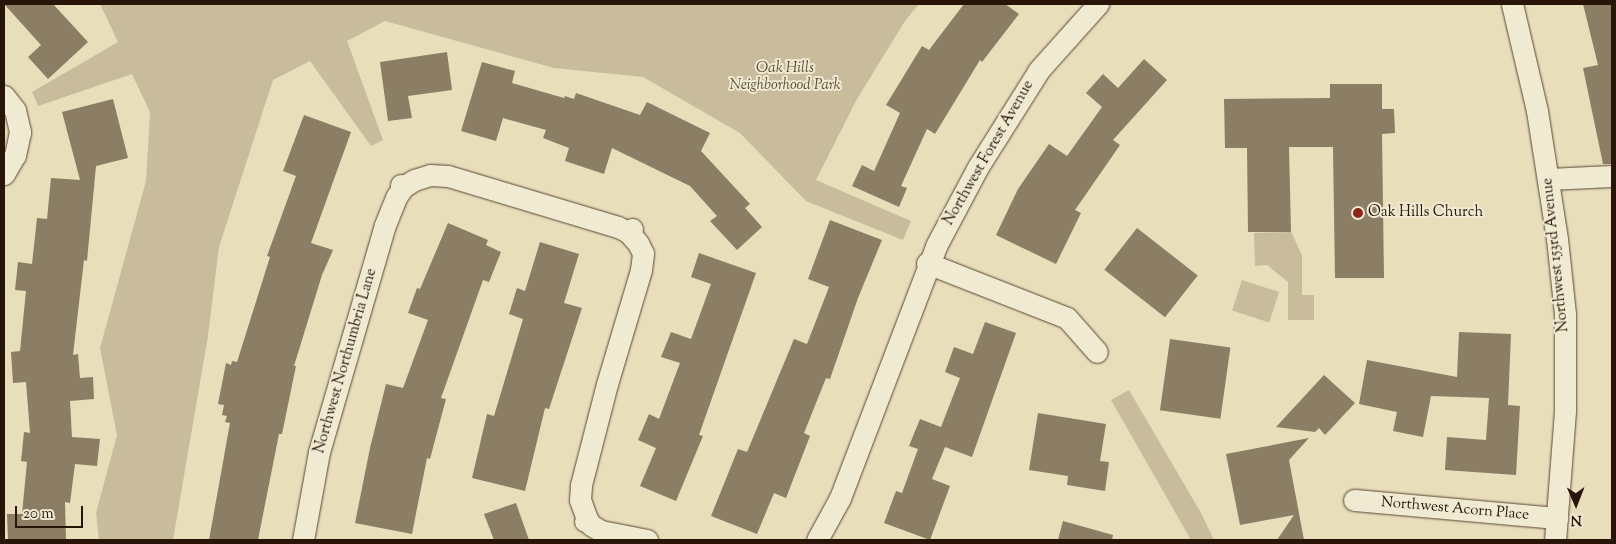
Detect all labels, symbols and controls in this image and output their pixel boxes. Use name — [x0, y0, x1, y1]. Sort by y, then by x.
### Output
park label: Oak Hills Neighborhood Park — [729, 59, 841, 94]
street label: Northwest Forest Avenue — [940, 77, 1038, 229]
street label: Northwest 153rd Avenue — [1539, 177, 1573, 333]
place label: Oak Hills Church — [1368, 204, 1483, 222]
marker: Oak Hills Church — [1352, 207, 1364, 219]
street label: Northwest Northumbria Lane — [311, 266, 381, 456]
north arrow — [1551, 479, 1601, 529]
street label: Northwest Acorn Place — [1380, 494, 1530, 524]
scale bar — [18, 496, 85, 528]
text: 20 m — [23, 504, 54, 525]
text: N — [1570, 509, 1582, 529]

